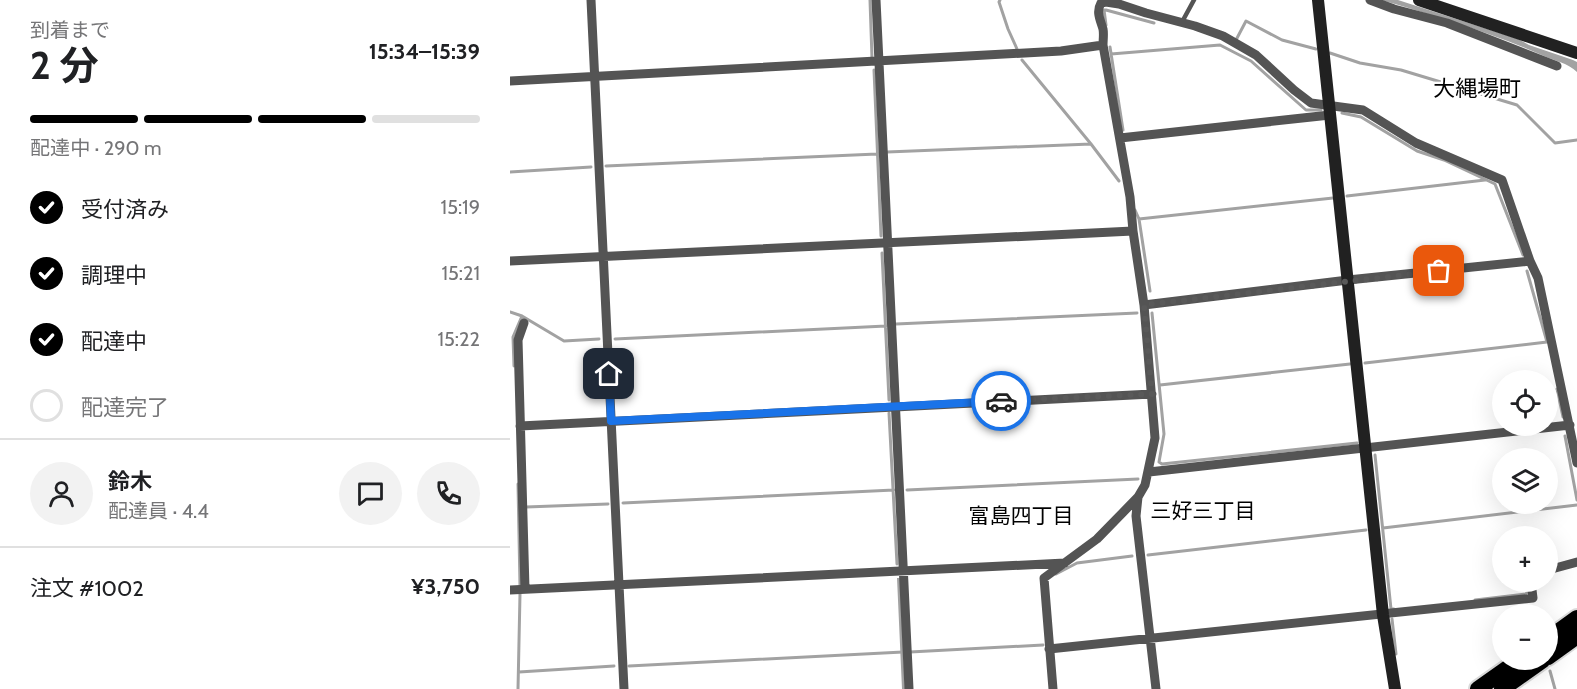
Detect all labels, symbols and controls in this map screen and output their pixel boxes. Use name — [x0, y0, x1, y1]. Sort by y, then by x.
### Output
text: 到着まで — [30, 18, 110, 42]
text: 15:34–15:39 — [369, 38, 480, 65]
text: 2 分 — [30, 41, 98, 89]
district label: 大縄場町 — [1433, 75, 1521, 102]
text: 配達中 · 290 m — [30, 136, 162, 160]
icon: check — [30, 191, 63, 224]
text: 15:19 — [441, 195, 480, 219]
text: 受付済み — [81, 196, 169, 223]
pin — [1413, 245, 1464, 296]
icon: bag — [1422, 254, 1455, 287]
icon: check — [30, 257, 63, 290]
text: 15:21 — [442, 261, 480, 285]
text: 調理中 — [81, 262, 147, 289]
icon: check — [30, 323, 63, 356]
text: 15:22 — [438, 327, 480, 351]
text: 配達中 — [81, 328, 147, 355]
pin — [583, 348, 634, 399]
icon: home — [592, 357, 625, 390]
map controls — [1492, 370, 1558, 670]
button: locate — [1492, 370, 1558, 436]
courier — [971, 371, 1031, 431]
icon: car — [985, 385, 1018, 418]
text: 配達完了 — [81, 394, 169, 421]
button: layers — [1492, 448, 1558, 514]
button: person — [30, 462, 93, 525]
button: chat — [339, 462, 402, 525]
button: phone — [417, 462, 480, 525]
text: 鈴木 — [108, 468, 152, 495]
district label: 三好三丁目 — [1151, 498, 1256, 523]
text: 配達員 · 4.4 — [108, 499, 209, 523]
district label: 富島四丁目 — [969, 503, 1074, 528]
button: + — [1492, 526, 1558, 592]
text: ¥3,750 — [411, 573, 480, 600]
text: 注文 #1002 — [30, 575, 144, 602]
button: − — [1492, 604, 1558, 670]

